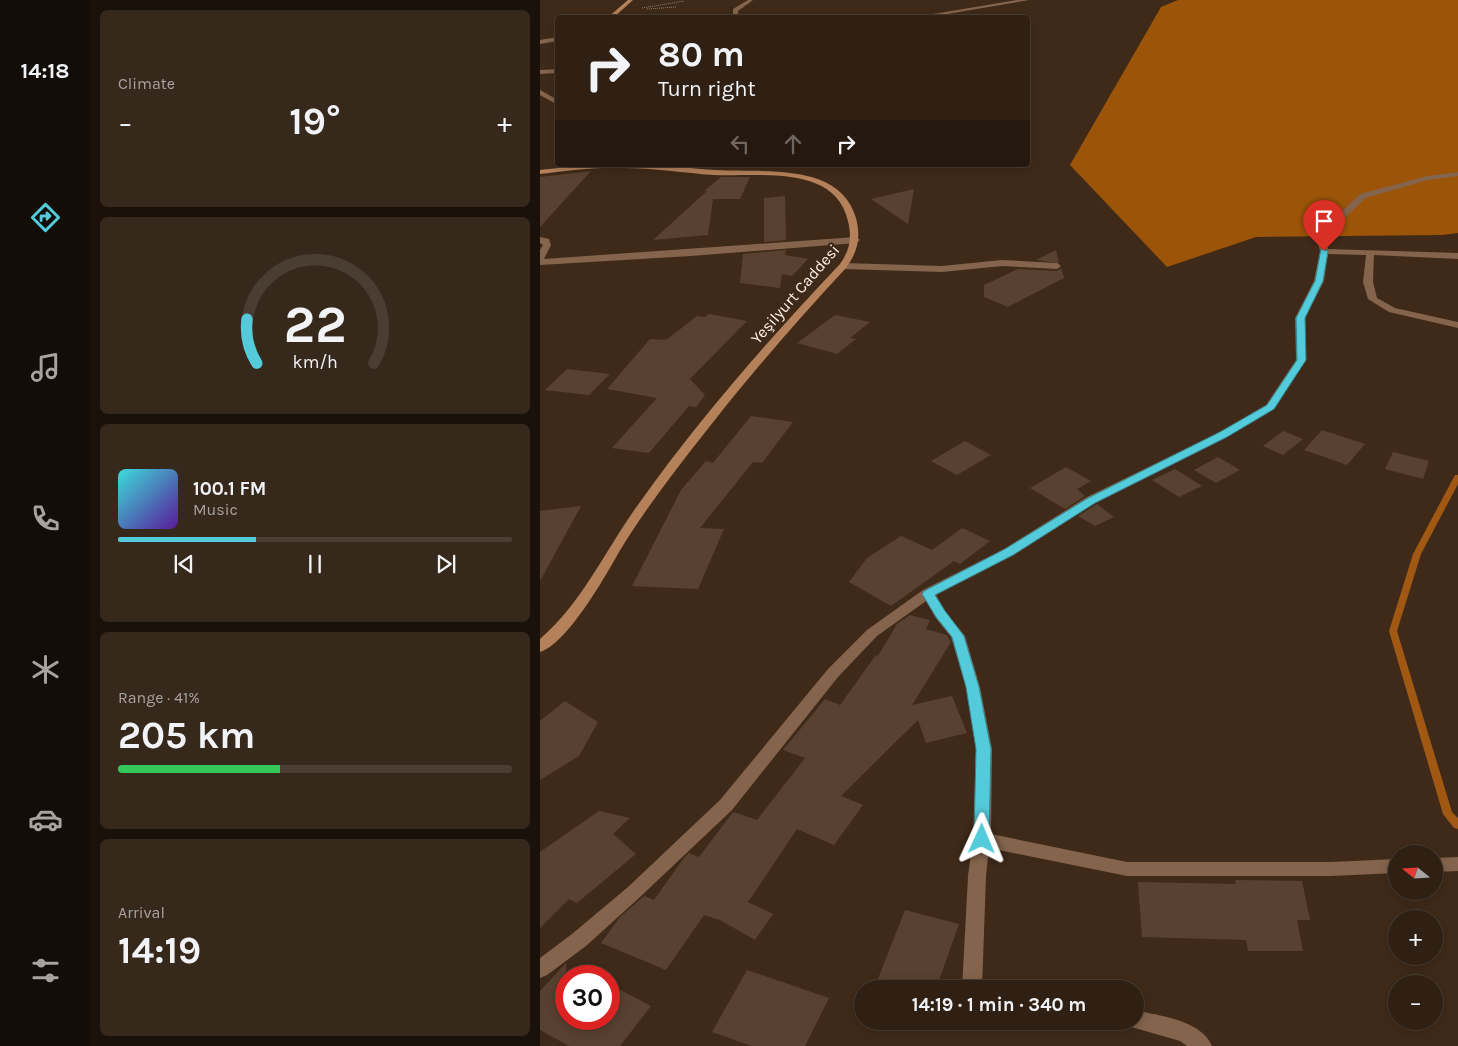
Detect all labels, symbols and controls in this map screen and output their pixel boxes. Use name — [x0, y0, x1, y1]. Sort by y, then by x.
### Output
text: 80 m — [658, 34, 745, 75]
icon: right — [575, 35, 640, 100]
text: 14:18 — [21, 58, 69, 84]
text: Climate — [118, 74, 175, 93]
text: Turn right — [658, 76, 756, 102]
text: 19° — [289, 99, 341, 144]
text: − — [118, 106, 133, 139]
text: + — [497, 106, 512, 139]
icon: left — [726, 130, 754, 158]
icon: ahead — [779, 130, 807, 158]
icon: right — [832, 130, 860, 158]
icon: directions — [28, 200, 63, 235]
pin — [1303, 200, 1345, 251]
icon: arrive — [1310, 207, 1338, 235]
street label: Yeşilyurt Caddesi — [747, 240, 843, 348]
text: 22 — [284, 294, 346, 355]
icon: music — [28, 350, 63, 385]
text: km/h — [292, 352, 338, 373]
text: 100.1 FM — [193, 478, 266, 500]
text: Music — [193, 500, 238, 519]
icon: phone — [28, 501, 63, 536]
icon: previous — [170, 550, 198, 578]
icon: pause — [301, 550, 329, 578]
icon: next — [432, 550, 460, 578]
icon: climate — [28, 652, 63, 687]
text: Range · 41% — [118, 688, 200, 707]
text: 205 km — [118, 713, 255, 758]
icon: car — [28, 802, 63, 837]
position arrow — [955, 812, 1007, 864]
north arrow — [1388, 845, 1442, 900]
map controls — [1388, 845, 1443, 1030]
text: Arrival — [118, 903, 165, 922]
button: + — [1388, 910, 1443, 965]
text: 14:19 — [118, 928, 201, 973]
icon: filters — [28, 953, 63, 988]
speed limit sign: 30 — [555, 965, 620, 1030]
button: − — [1388, 975, 1443, 1030]
text: 14:19 · 1 min · 340 m — [912, 994, 1086, 1016]

